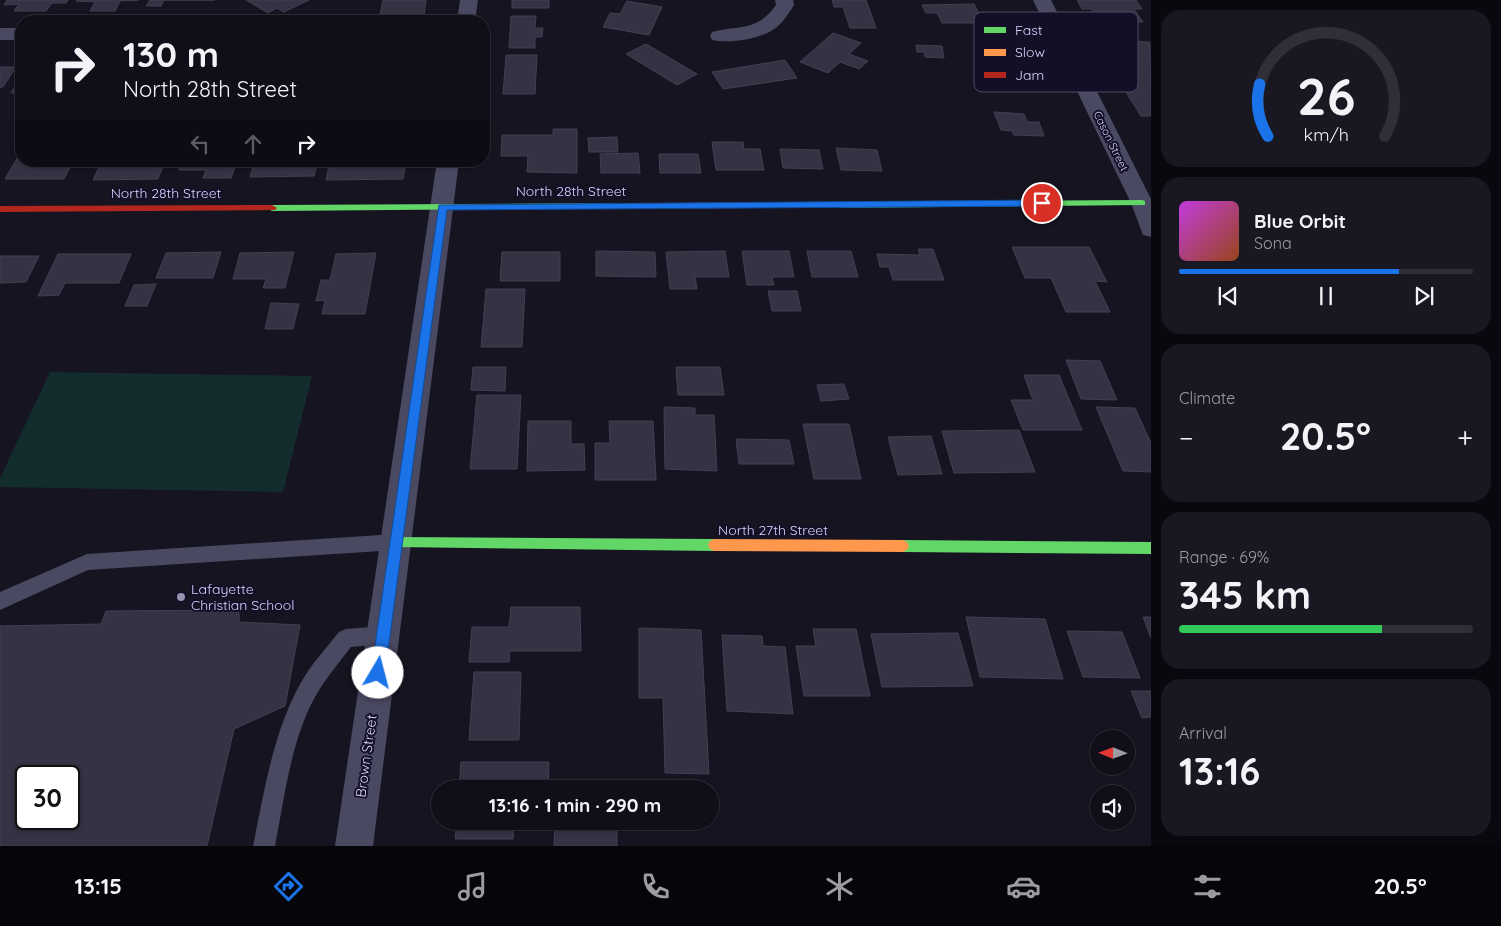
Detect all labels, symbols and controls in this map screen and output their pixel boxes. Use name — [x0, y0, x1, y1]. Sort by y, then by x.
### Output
legend — [974, 12, 1138, 92]
text: Fast — [1015, 21, 1043, 39]
text: 130 m — [123, 32, 219, 76]
icon: right — [40, 35, 105, 100]
text: Slow — [1015, 43, 1045, 61]
text: 26 — [1297, 63, 1355, 128]
text: Jam — [1015, 66, 1044, 84]
text: North 28th Street — [123, 75, 297, 103]
street label: Cason Street — [1090, 109, 1132, 174]
text: km/h — [1303, 123, 1349, 145]
icon: left — [186, 130, 214, 158]
icon: ahead — [239, 130, 267, 158]
icon: right — [292, 130, 320, 158]
street label: North 28th Street — [516, 182, 627, 200]
pin — [1021, 182, 1063, 224]
street label: North 28th Street — [111, 184, 222, 202]
icon: arrive — [1028, 189, 1056, 217]
text: Blue Orbit — [1254, 209, 1346, 233]
text: Sona — [1254, 233, 1292, 253]
icon: previous — [1214, 282, 1242, 310]
icon: pause — [1312, 282, 1340, 310]
icon: next — [1410, 282, 1438, 310]
text: Climate — [1179, 388, 1235, 408]
text: 20.5° — [1280, 412, 1371, 460]
text: − — [1179, 420, 1194, 455]
text: + — [1457, 420, 1473, 455]
street label: North 27th Street — [718, 521, 828, 539]
text: Range · 69% — [1179, 547, 1269, 567]
text: 345 km — [1179, 571, 1311, 619]
place label: Lafayette Christian School — [191, 580, 294, 614]
marker: Lafayette Christian School — [175, 591, 187, 603]
position arrow — [351, 646, 403, 698]
street label: Brown Street — [351, 713, 381, 799]
text: Arrival — [1179, 723, 1227, 743]
north arrow — [1090, 730, 1135, 775]
map controls — [1090, 730, 1135, 830]
text: 13:16 — [1179, 747, 1260, 795]
speed limit sign: 30 — [15, 765, 80, 830]
button: sound — [1090, 785, 1135, 830]
text: 13:16 · 1 min · 290 m — [489, 793, 661, 817]
icon: directions — [271, 869, 306, 904]
icon: music — [455, 869, 490, 904]
icon: phone — [638, 869, 673, 904]
icon: climate — [822, 869, 857, 904]
icon: car — [1006, 869, 1041, 904]
icon: filters — [1190, 869, 1225, 904]
text: 13:15 — [74, 872, 122, 900]
text: 20.5° — [1374, 872, 1427, 900]

